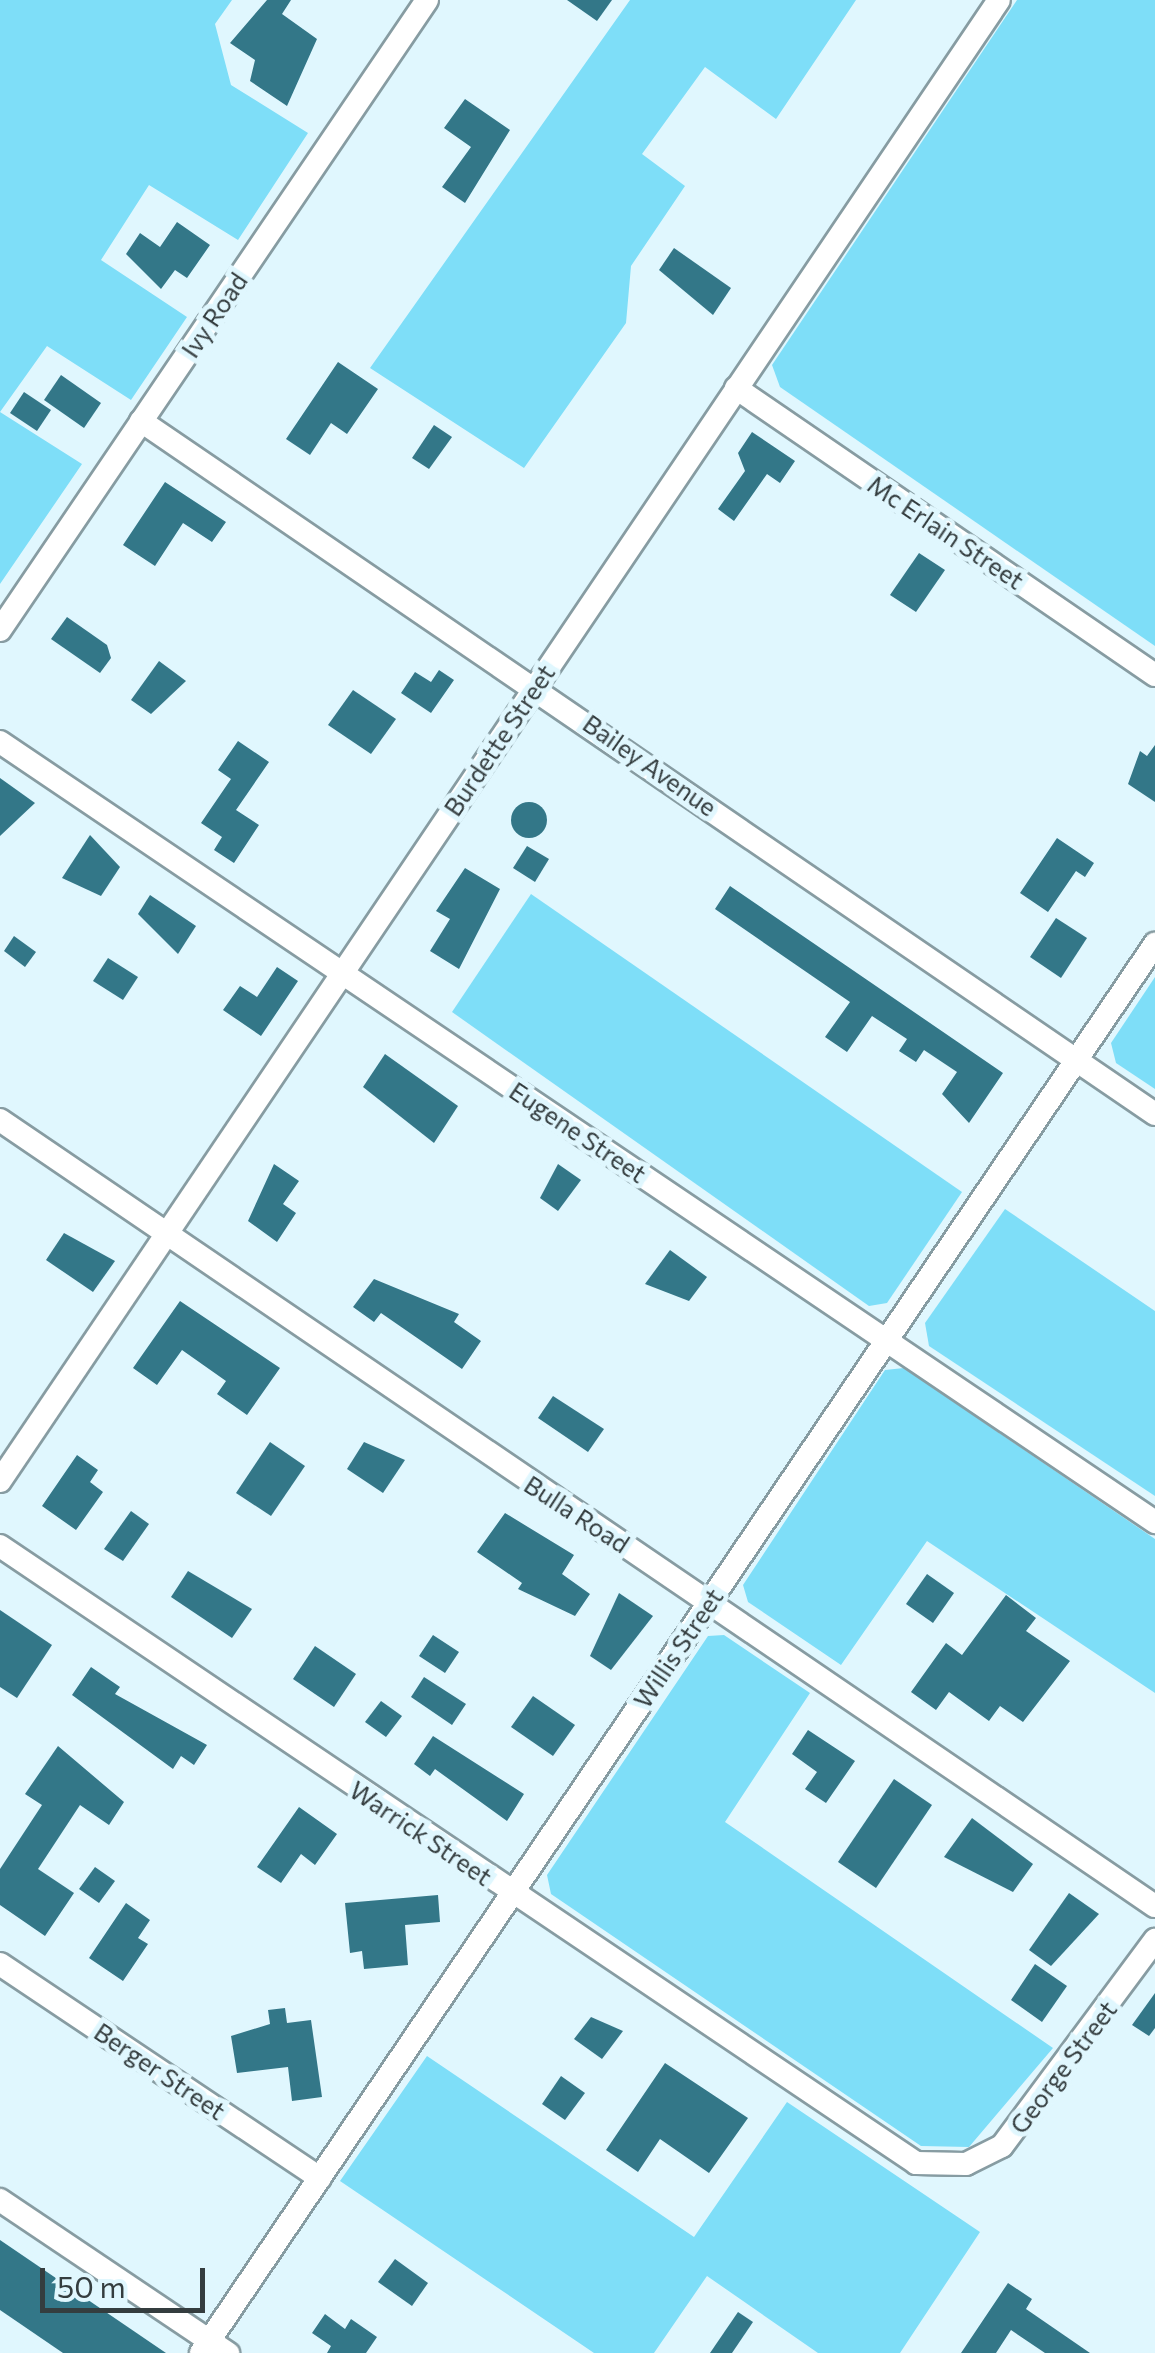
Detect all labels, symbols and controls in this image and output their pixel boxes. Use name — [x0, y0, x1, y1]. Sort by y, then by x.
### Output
street label: Ivy Road — [175, 267, 253, 363]
street label: Mc Erlain Street — [862, 469, 1030, 595]
street label: Burdette Street — [437, 659, 561, 821]
street label: Bailey Avenue — [578, 708, 722, 822]
street label: Eugene Street — [504, 1075, 652, 1189]
street label: Bulla Road — [519, 1469, 635, 1559]
street label: Willis Street — [627, 1582, 729, 1714]
street label: Warrick Street — [344, 1774, 498, 1892]
street label: George Street — [1003, 1995, 1123, 2139]
street label: Berger Street — [89, 2016, 231, 2126]
scale bar — [45, 2248, 210, 2310]
text: 50 m — [57, 2267, 126, 2304]

